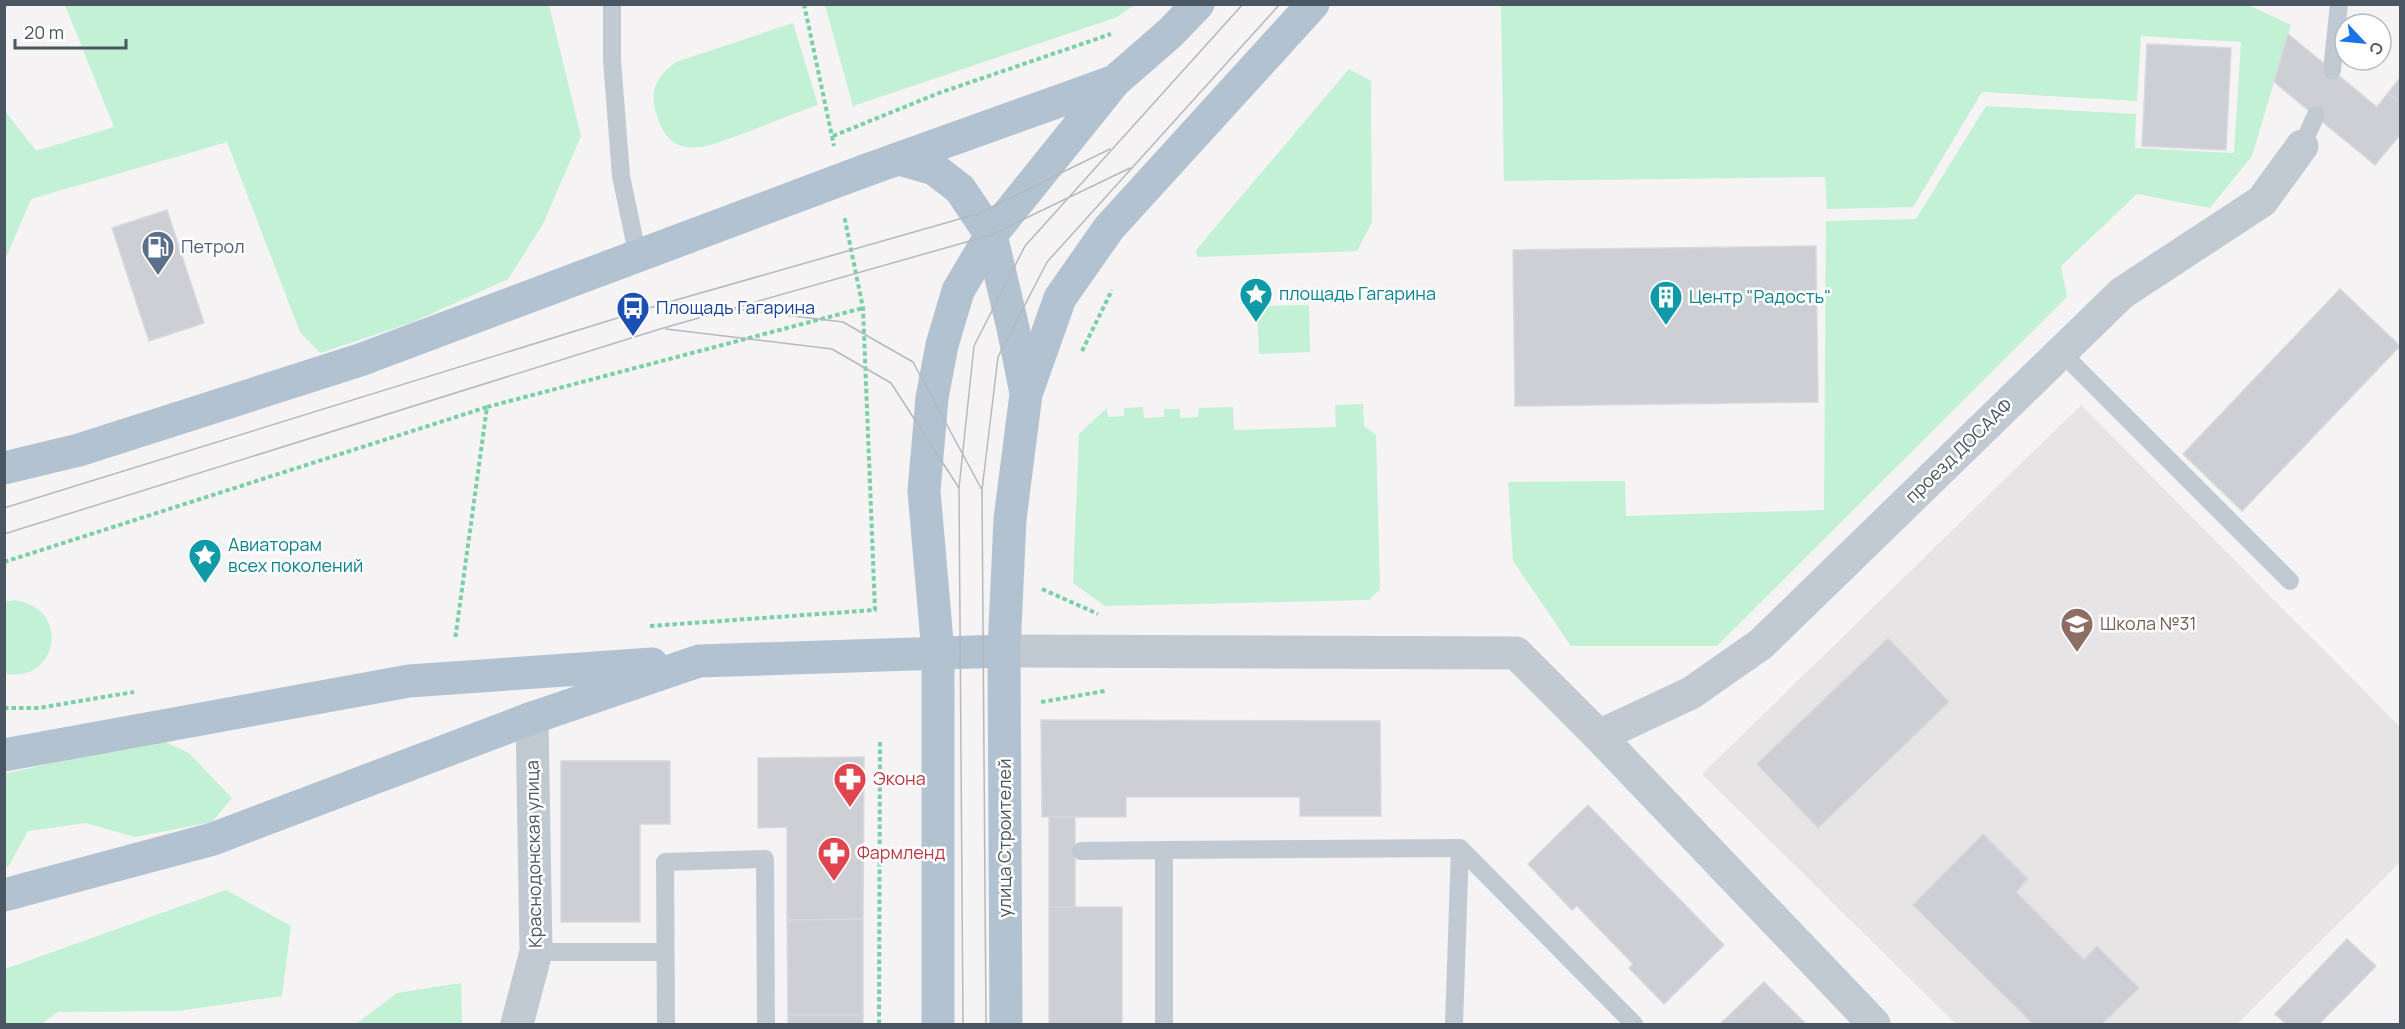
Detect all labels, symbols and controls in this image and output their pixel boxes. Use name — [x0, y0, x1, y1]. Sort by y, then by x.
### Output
scale bar — [15, 12, 126, 50]
north arrow — [2333, 12, 2393, 72]
text: 20 m — [24, 20, 64, 44]
text: С — [2364, 38, 2389, 59]
fuel station icon: Петрол — [140, 229, 176, 276]
place label: Петрол — [181, 234, 245, 258]
place icon: площадь Гагарина — [1238, 276, 1274, 323]
building icon: Центр "Радость" — [1648, 279, 1684, 326]
place label: площадь Гагарина — [1279, 281, 1436, 305]
place label: Центр "Радость" — [1689, 284, 1831, 308]
bus stop icon: Площадь Гагарина — [615, 290, 651, 337]
place label: Площадь Гагарина — [656, 295, 815, 319]
street label: проезд ДОСААФ — [1900, 393, 2017, 508]
place label: Авиаторам всех поколений — [228, 532, 363, 577]
place icon: Авиаторам всех поколений — [187, 537, 223, 584]
school or university icon: Школа №31 — [2059, 606, 2095, 653]
place label: Школа №31 — [2100, 611, 2197, 635]
street label: улица Строителей — [992, 759, 1016, 917]
street label: Краснодонская улица — [519, 760, 547, 948]
pharmacy icon: Экона — [832, 761, 868, 808]
place label: Экона — [873, 766, 926, 790]
pharmacy icon: Фармленд — [816, 835, 852, 882]
place label: Фармленд — [857, 840, 945, 864]

